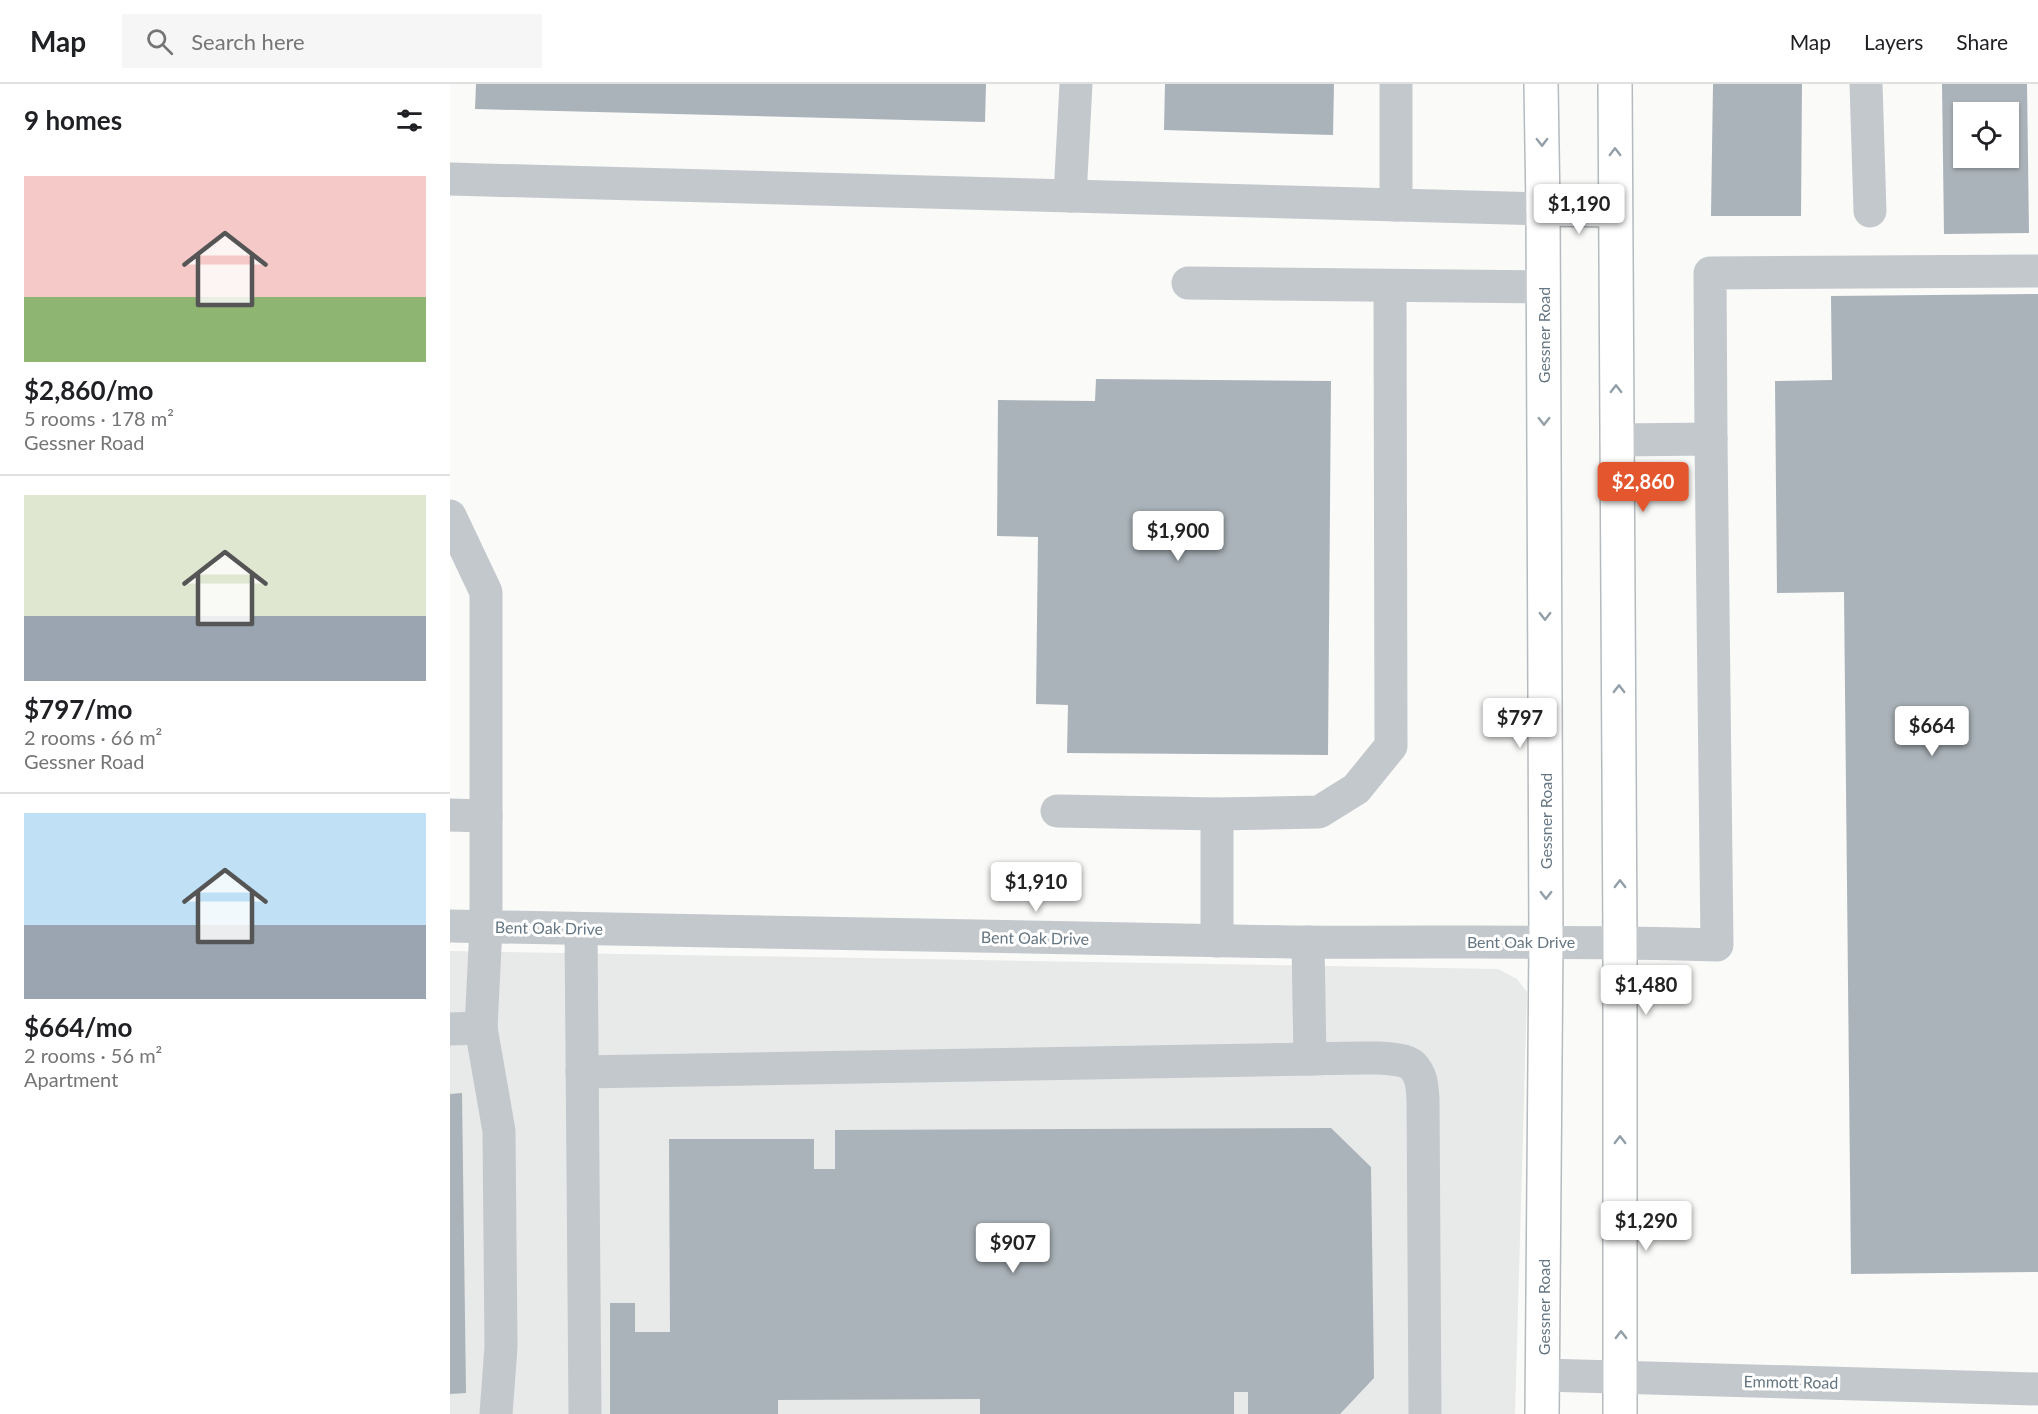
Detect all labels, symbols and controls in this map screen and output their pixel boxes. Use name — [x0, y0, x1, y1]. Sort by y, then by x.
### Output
search box — [122, 14, 542, 68]
text: Map — [30, 24, 86, 58]
icon: search — [143, 25, 176, 58]
text: Search here — [191, 28, 305, 55]
text: Map — [1790, 29, 1831, 54]
text: Layers — [1864, 29, 1923, 54]
text: Share — [1956, 29, 2008, 54]
map controls — [1953, 102, 2019, 168]
button: locate — [1953, 102, 2019, 168]
text: 9 homes — [24, 104, 122, 136]
icon: filters — [393, 104, 426, 137]
one-way arrow — [1536, 138, 1548, 147]
one-way arrow — [1609, 147, 1621, 156]
pin: $1,190 — [1530, 184, 1628, 235]
text: $1,190 — [1548, 191, 1610, 215]
icon: home — [171, 215, 279, 323]
street label: Gessner Road — [1534, 287, 1553, 383]
text: $2,860/mo — [24, 374, 154, 406]
one-way arrow — [1610, 384, 1623, 393]
text: 5 rooms · 178 m² — [24, 406, 174, 430]
one-way arrow — [1538, 417, 1550, 426]
text: Gessner Road — [24, 430, 144, 454]
pin: $2,860 — [1594, 462, 1692, 513]
text: $2,860 — [1612, 469, 1674, 493]
pin: $1,900 — [1129, 511, 1227, 562]
text: $1,900 — [1147, 518, 1209, 542]
icon: home — [171, 534, 279, 642]
one-way arrow — [1539, 612, 1551, 621]
one-way arrow — [1612, 684, 1625, 693]
text: $797/mo — [24, 693, 132, 725]
pin: $797 — [1484, 698, 1556, 749]
text: $797 — [1497, 705, 1543, 729]
pin: $664 — [1896, 706, 1968, 757]
text: $664 — [1909, 713, 1955, 737]
text: 2 rooms · 66 m² — [24, 725, 162, 749]
text: Gessner Road — [24, 749, 144, 773]
street label: Gessner Road — [1536, 773, 1555, 869]
icon: home — [171, 852, 279, 960]
pin: $1,910 — [987, 862, 1085, 913]
text: $1,910 — [1005, 869, 1067, 893]
one-way arrow — [1614, 879, 1626, 888]
one-way arrow — [1540, 891, 1552, 900]
street label: Bent Oak Drive — [495, 917, 603, 938]
street label: Bent Oak Drive — [981, 927, 1089, 948]
street label: Bent Oak Drive — [1467, 932, 1575, 951]
pin: $1,480 — [1597, 965, 1695, 1016]
text: $1,480 — [1615, 972, 1677, 996]
text: $664/mo — [24, 1011, 132, 1043]
text: 2 rooms · 56 m² — [24, 1043, 162, 1067]
text: Apartment — [24, 1067, 118, 1091]
one-way arrow — [1614, 1135, 1626, 1144]
pin: $1,290 — [1597, 1201, 1695, 1252]
text: $1,290 — [1615, 1208, 1677, 1232]
pin: $907 — [977, 1223, 1049, 1274]
text: $907 — [990, 1230, 1036, 1254]
street label: Gessner Road — [1534, 1259, 1553, 1355]
one-way arrow — [1615, 1330, 1627, 1339]
street label: Emmott Road — [1743, 1371, 1839, 1392]

